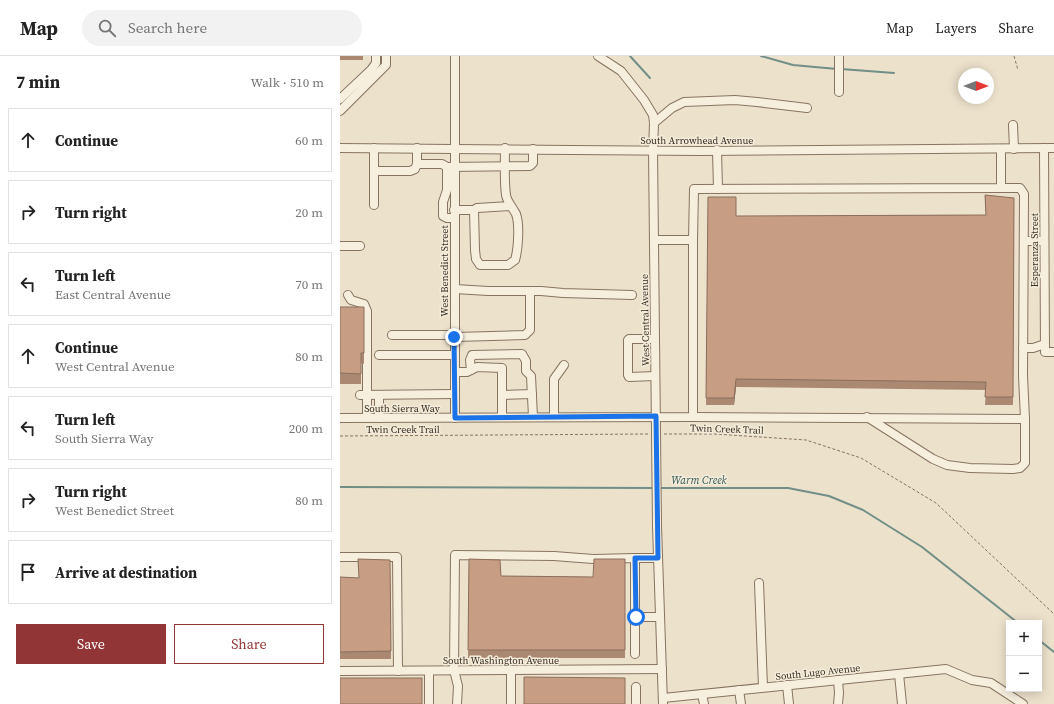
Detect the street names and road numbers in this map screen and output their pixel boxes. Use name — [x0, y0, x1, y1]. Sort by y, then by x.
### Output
street label: South Arrowhead Avenue — [641, 134, 753, 147]
street label: Esperanza Street — [1028, 212, 1041, 287]
street label: West Benedict Street — [438, 225, 451, 317]
street label: West Central Avenue — [638, 274, 652, 366]
street label: South Sierra Way — [364, 402, 441, 415]
street label: Twin Creek Trail — [690, 421, 764, 437]
street label: Twin Creek Trail — [366, 423, 440, 436]
street label: South Washington Avenue — [443, 654, 559, 667]
street label: South Lugo Avenue — [775, 661, 861, 683]

